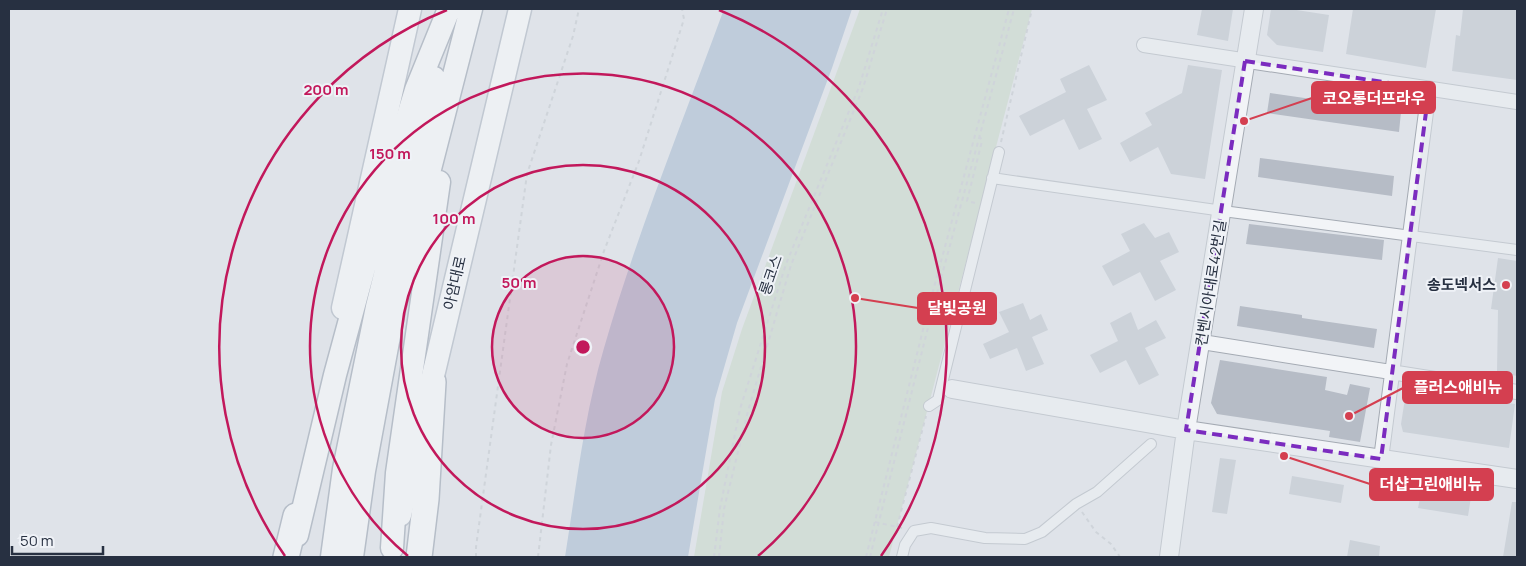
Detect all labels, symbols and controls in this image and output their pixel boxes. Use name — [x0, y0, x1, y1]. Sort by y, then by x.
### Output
text: 200 m — [303, 79, 349, 100]
callout: 코오롱더프라우 — [1312, 82, 1435, 113]
text: 코오롱더프라우 — [1322, 87, 1426, 109]
text: 150 m — [369, 143, 411, 164]
text: 100 m — [433, 208, 475, 229]
street label: 컨벤시아대로42번길 — [1190, 218, 1231, 348]
street label: 롱코스 — [754, 252, 787, 298]
street label: 아암대로 — [438, 254, 471, 312]
text: 50 m — [501, 272, 537, 293]
place label: 송도넥서스 — [1427, 274, 1496, 295]
marker: 송도넥서스 — [1500, 279, 1512, 291]
callout: 달빛공원 — [918, 293, 996, 324]
text: 달빛공원 — [928, 297, 986, 319]
centre of rings — [574, 338, 592, 356]
callout: 플러스애비뉴 — [1403, 372, 1512, 403]
text: 플러스애비뉴 — [1414, 376, 1502, 398]
callout: 더샵그린애비뉴 — [1370, 469, 1493, 500]
text: 더샵그린애비뉴 — [1379, 473, 1483, 495]
scale bar — [12, 524, 104, 556]
text: 50 m — [20, 530, 54, 551]

